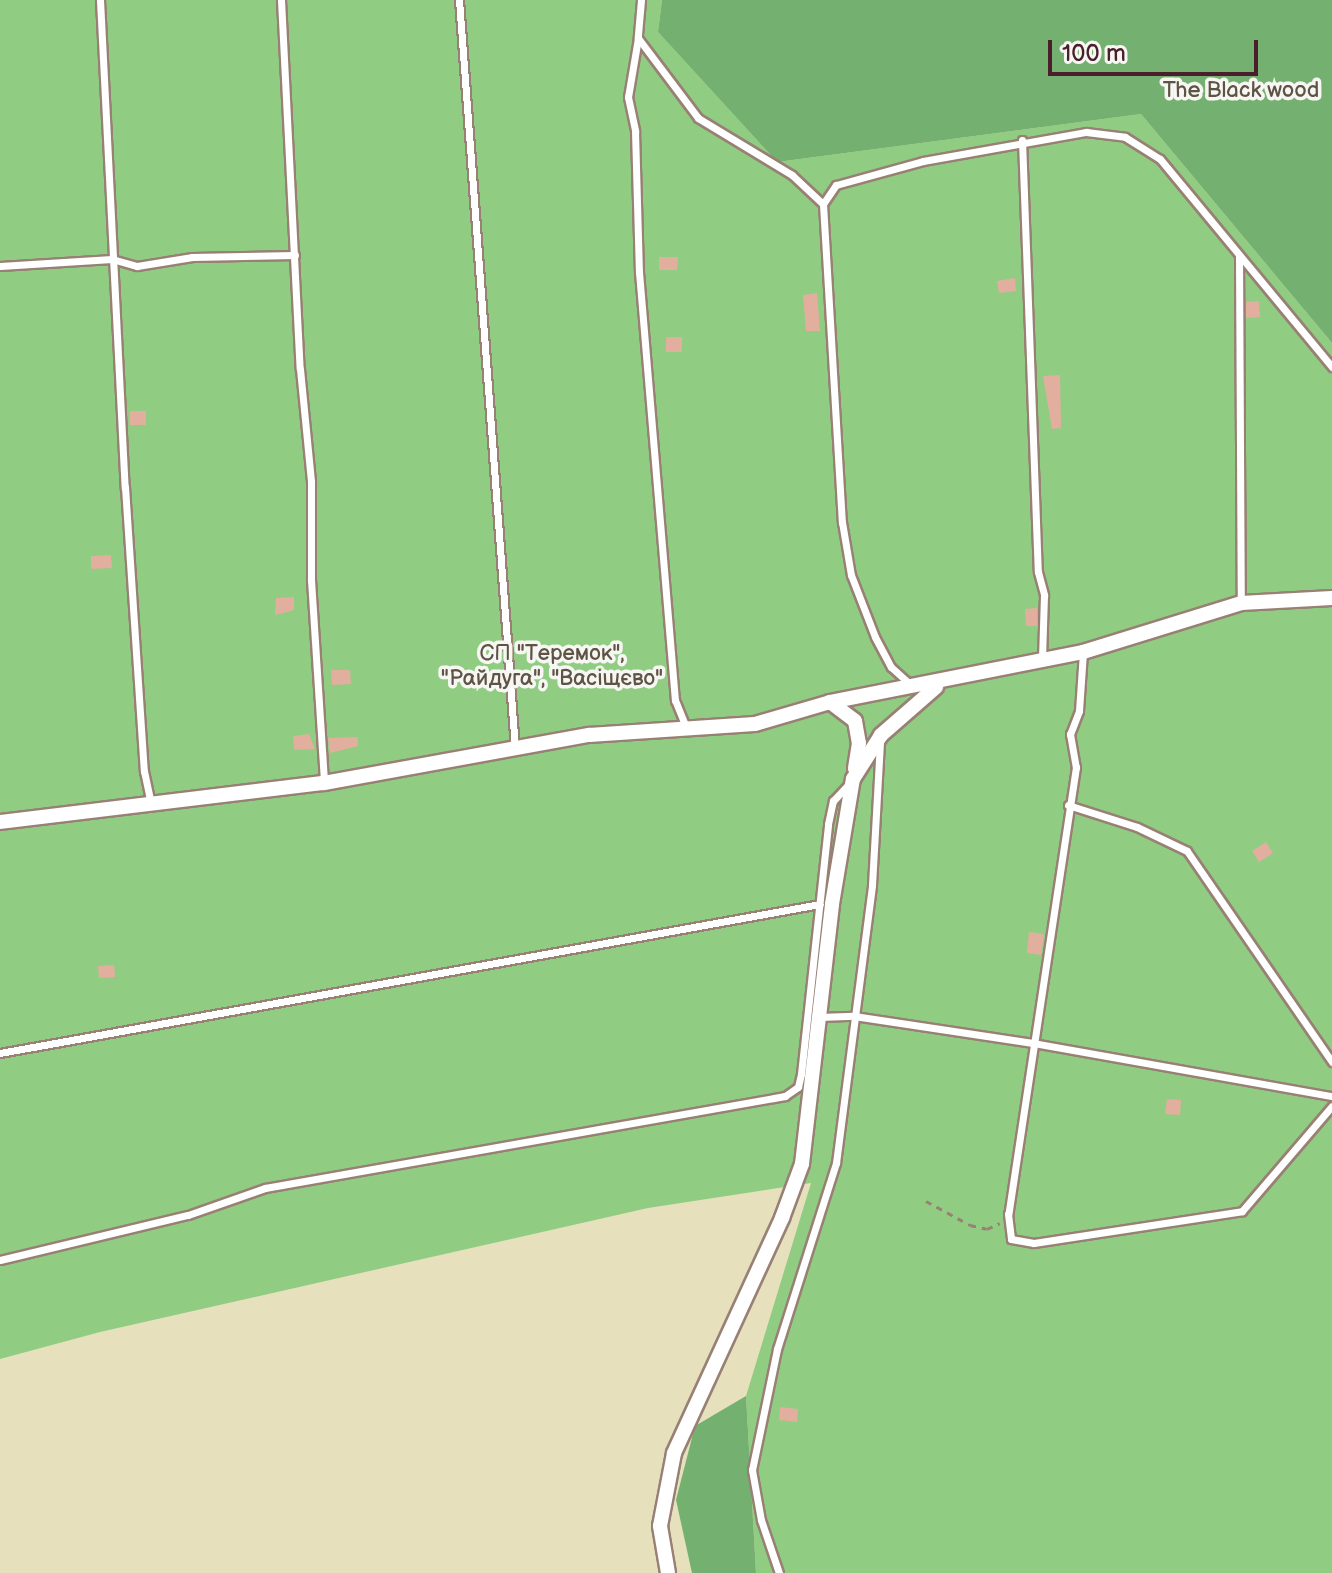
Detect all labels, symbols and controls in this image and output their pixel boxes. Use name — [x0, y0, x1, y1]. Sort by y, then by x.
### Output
scale bar — [1052, 24, 1262, 74]
text: 100 m — [1062, 39, 1126, 68]
park label: The Black wood — [1163, 78, 1319, 104]
park label: СП "Теремок", "Райдуга", "Васіщєво" — [441, 640, 663, 692]

